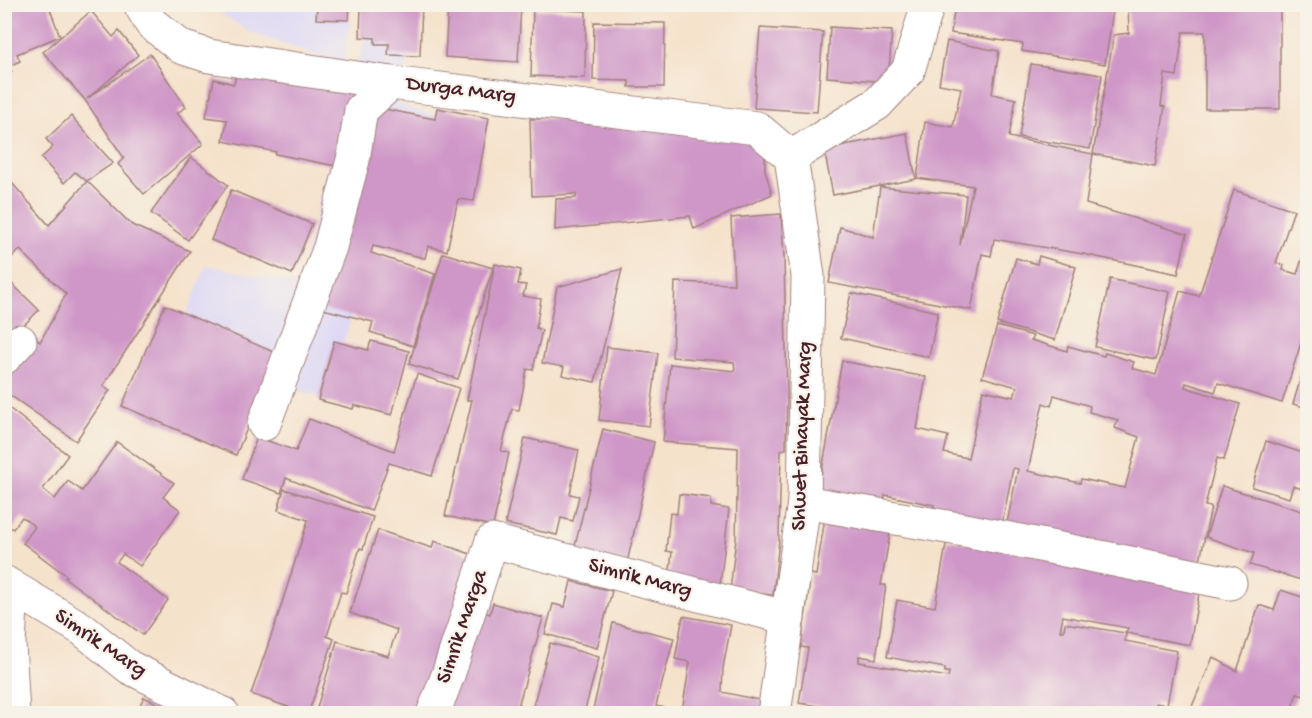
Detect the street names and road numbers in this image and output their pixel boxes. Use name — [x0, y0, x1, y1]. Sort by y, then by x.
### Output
street label: Durga Marg — [403, 71, 517, 111]
street label: Shwet Binayak Marg — [787, 341, 819, 531]
street label: Simrik Marg — [585, 553, 695, 605]
street label: Simrik Marga — [431, 566, 495, 687]
street label: Simrik Marg — [49, 604, 151, 684]

